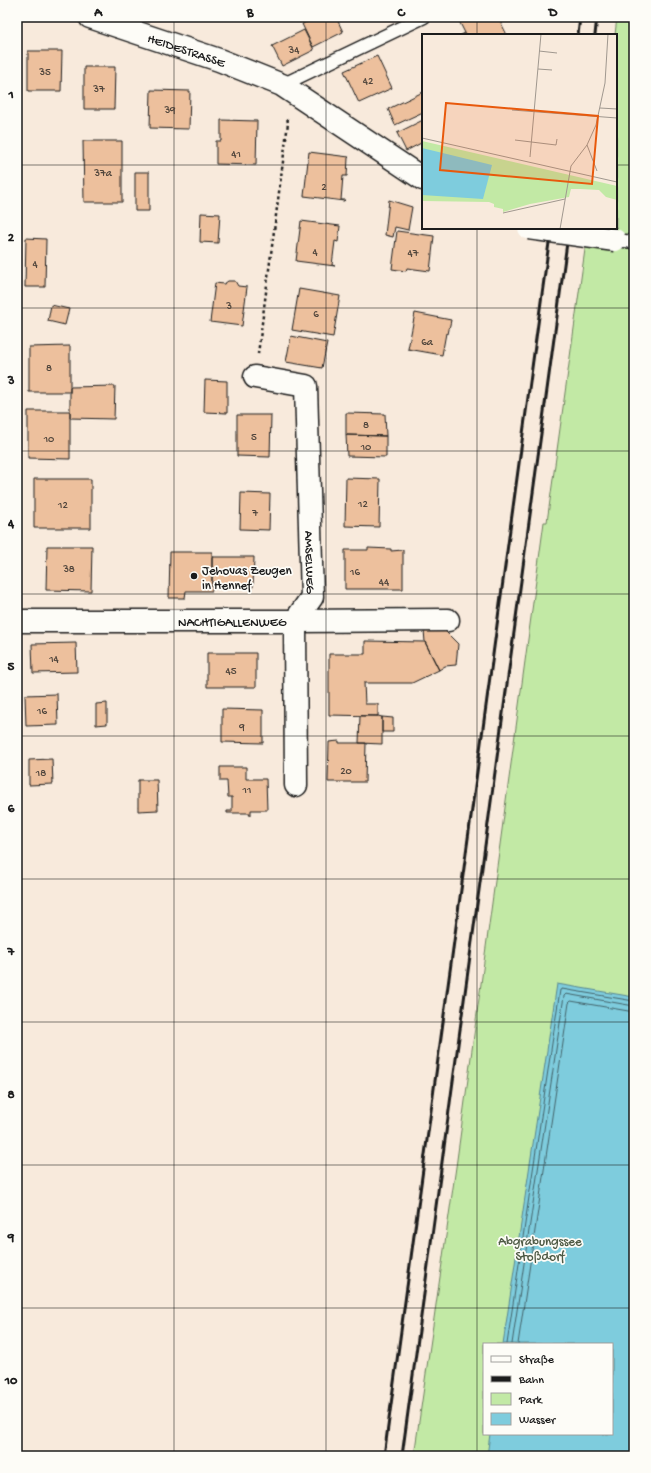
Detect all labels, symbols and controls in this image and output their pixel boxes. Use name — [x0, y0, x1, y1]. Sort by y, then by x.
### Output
text: A — [93, 6, 103, 21]
text: B — [246, 6, 255, 21]
text: C — [396, 6, 406, 21]
text: D — [548, 6, 558, 21]
street label: HEIDESTRASSE — [145, 32, 228, 72]
inset map — [422, 34, 617, 229]
house number: 34 — [288, 45, 300, 57]
house number: 35 — [38, 67, 51, 79]
house number: 42 — [363, 76, 374, 88]
house number: 37 — [92, 84, 105, 96]
text: 1 — [7, 88, 14, 103]
house number: 39 — [163, 105, 176, 117]
house number: 41 — [231, 149, 241, 161]
house number: 37a — [93, 168, 113, 180]
house number: 2 — [321, 182, 327, 194]
text: 2 — [8, 231, 15, 246]
house number: 4 — [312, 247, 318, 259]
house number: 47 — [408, 248, 419, 260]
house number: 4 — [32, 259, 38, 271]
house number: 3 — [225, 301, 232, 313]
house number: 6 — [313, 309, 319, 321]
house number: 6a — [421, 337, 434, 349]
house number: 8 — [46, 363, 52, 375]
text: 3 — [7, 374, 15, 389]
house number: 8 — [363, 420, 369, 432]
house number: 5 — [251, 432, 257, 444]
house number: 10 — [43, 434, 54, 446]
house number: 10 — [360, 442, 371, 454]
house number: 12 — [357, 499, 369, 511]
house number: 12 — [57, 500, 69, 512]
house number: 7 — [251, 508, 258, 520]
text: 4 — [7, 517, 15, 532]
street label: AMSELWEG — [300, 531, 317, 595]
house number: 38 — [62, 564, 75, 576]
place label: Jehovas Zeugen in Hennef — [202, 564, 292, 594]
house number: 16 — [349, 567, 360, 579]
marker: Jehovas Zeugen in Hennef — [189, 571, 199, 581]
house number: 44 — [379, 577, 390, 589]
street label: NACHTIGALLENWEG — [178, 616, 287, 631]
house number: 14 — [48, 654, 60, 666]
text: 5 — [8, 660, 15, 675]
house number: 45 — [226, 666, 237, 678]
house number: 16 — [36, 706, 47, 718]
house number: 9 — [238, 722, 245, 734]
house number: 20 — [340, 766, 352, 778]
house number: 18 — [35, 768, 46, 780]
house number: 11 — [242, 785, 251, 797]
text: 6 — [8, 802, 15, 817]
text: 7 — [7, 945, 16, 960]
text: 8 — [7, 1088, 15, 1103]
text: 9 — [7, 1231, 15, 1246]
park label: Abgrabungssee Stoßdorf — [498, 1235, 582, 1265]
legend — [483, 1343, 613, 1435]
text: Straße — [519, 1354, 555, 1368]
text: 10 — [4, 1374, 18, 1389]
text: Bahn — [518, 1374, 544, 1388]
text: Park — [518, 1394, 544, 1408]
text: Wasser — [519, 1414, 557, 1428]

